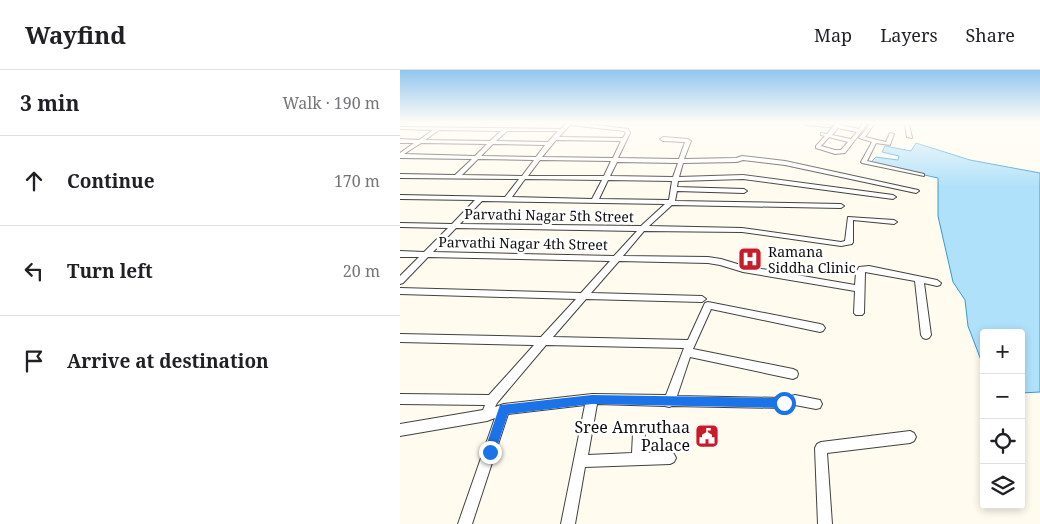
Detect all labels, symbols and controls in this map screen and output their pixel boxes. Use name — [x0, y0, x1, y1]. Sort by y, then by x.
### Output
text: Wayfind — [25, 18, 126, 51]
text: Map — [814, 23, 852, 47]
text: Layers — [880, 23, 938, 47]
text: Share — [966, 23, 1015, 47]
text: 3 min — [20, 89, 79, 117]
text: Walk · 190 m — [283, 92, 380, 114]
icon: ahead — [20, 167, 48, 195]
text: Continue — [67, 168, 155, 194]
text: 170 m — [334, 170, 380, 192]
street label: Parvathi Nagar 5th Street — [464, 204, 634, 226]
street label: Parvathi Nagar 4th Street — [438, 232, 608, 254]
place label: Ramana Siddha Clinic — [768, 242, 856, 277]
hospital icon: Ramana Siddha Clinic — [737, 246, 763, 272]
icon: left — [20, 257, 48, 285]
text: Turn left — [67, 258, 153, 284]
text: 20 m — [343, 260, 380, 282]
map controls — [980, 329, 1025, 509]
button: + — [980, 329, 1025, 374]
icon: arrive — [20, 347, 48, 375]
text: Arrive at destination — [67, 348, 269, 374]
button: − — [980, 374, 1025, 419]
route start — [773, 392, 796, 415]
place label: Sree Amruthaa Palace — [575, 416, 690, 456]
button: locate — [980, 419, 1025, 464]
public building icon: Sree Amruthaa Palace — [694, 423, 720, 449]
route end — [479, 441, 502, 464]
button: layers — [980, 464, 1025, 509]

